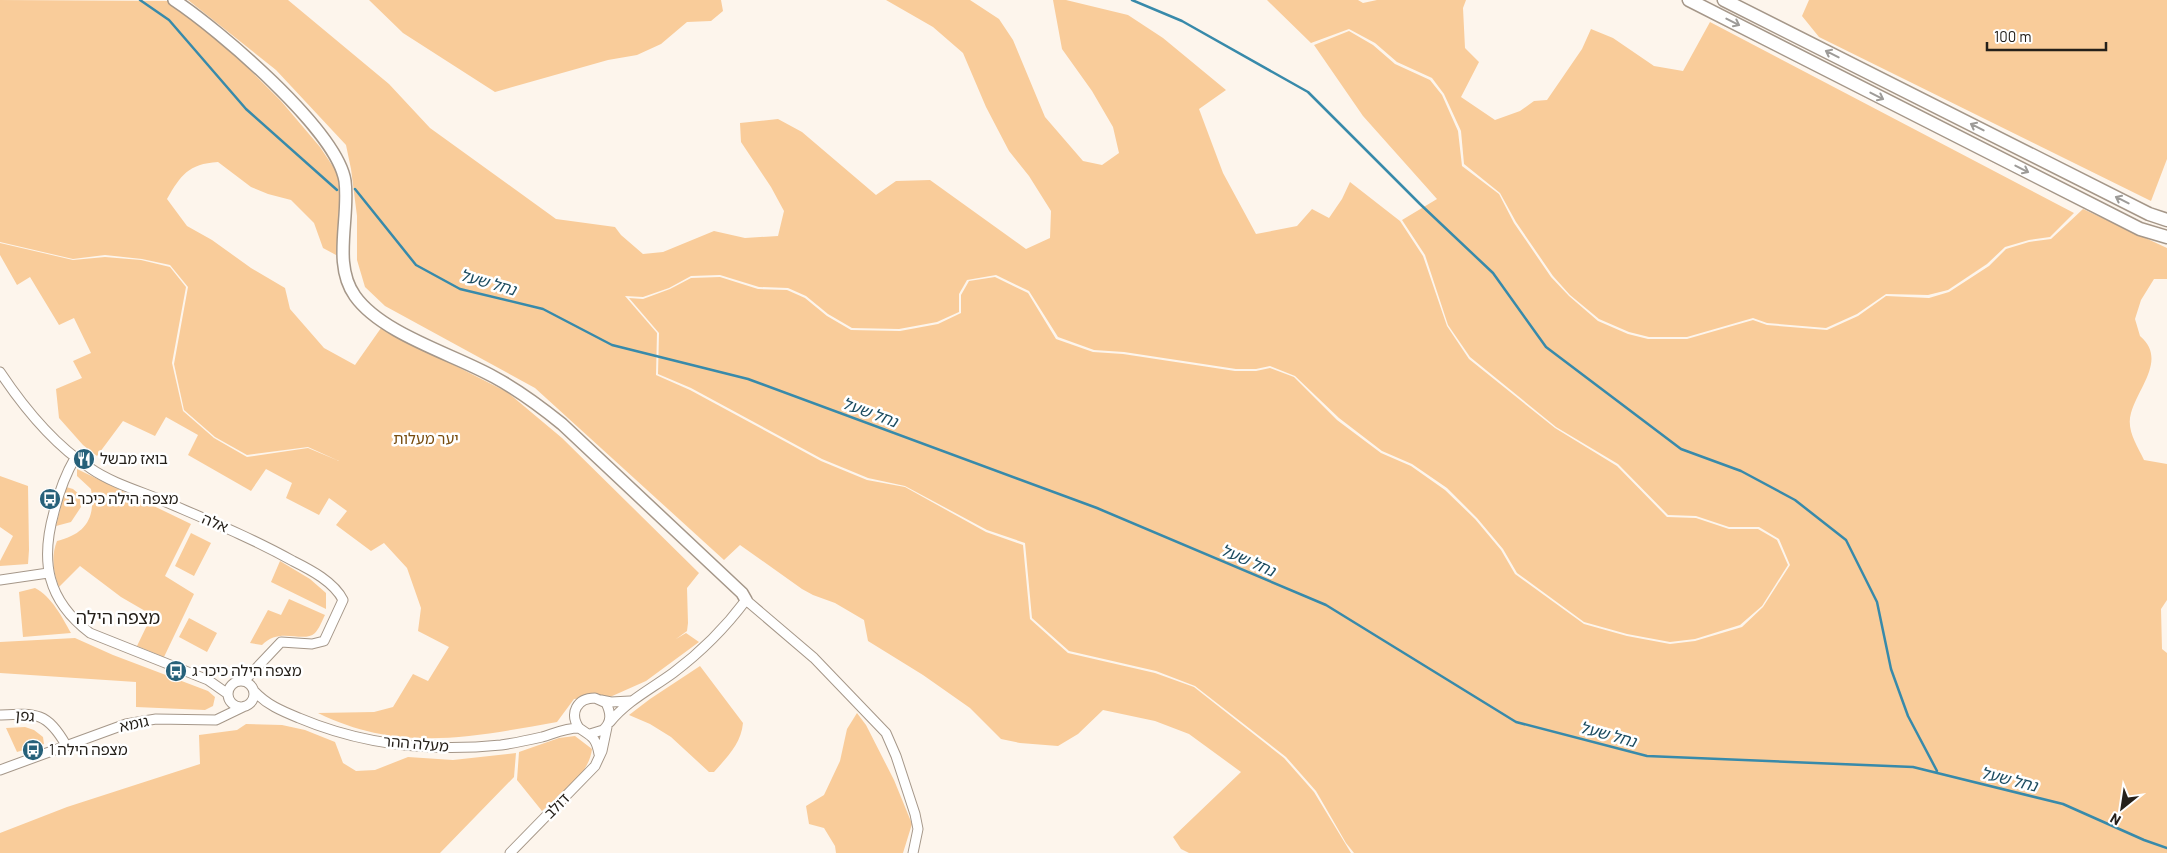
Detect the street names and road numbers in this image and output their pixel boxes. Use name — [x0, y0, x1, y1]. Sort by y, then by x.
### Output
street label: אלה — [200, 509, 231, 536]
street label: גפן — [15, 705, 36, 725]
street label: גומא — [117, 711, 150, 735]
street label: מעלה ההר — [383, 731, 450, 755]
street label: דולב — [540, 789, 573, 822]

